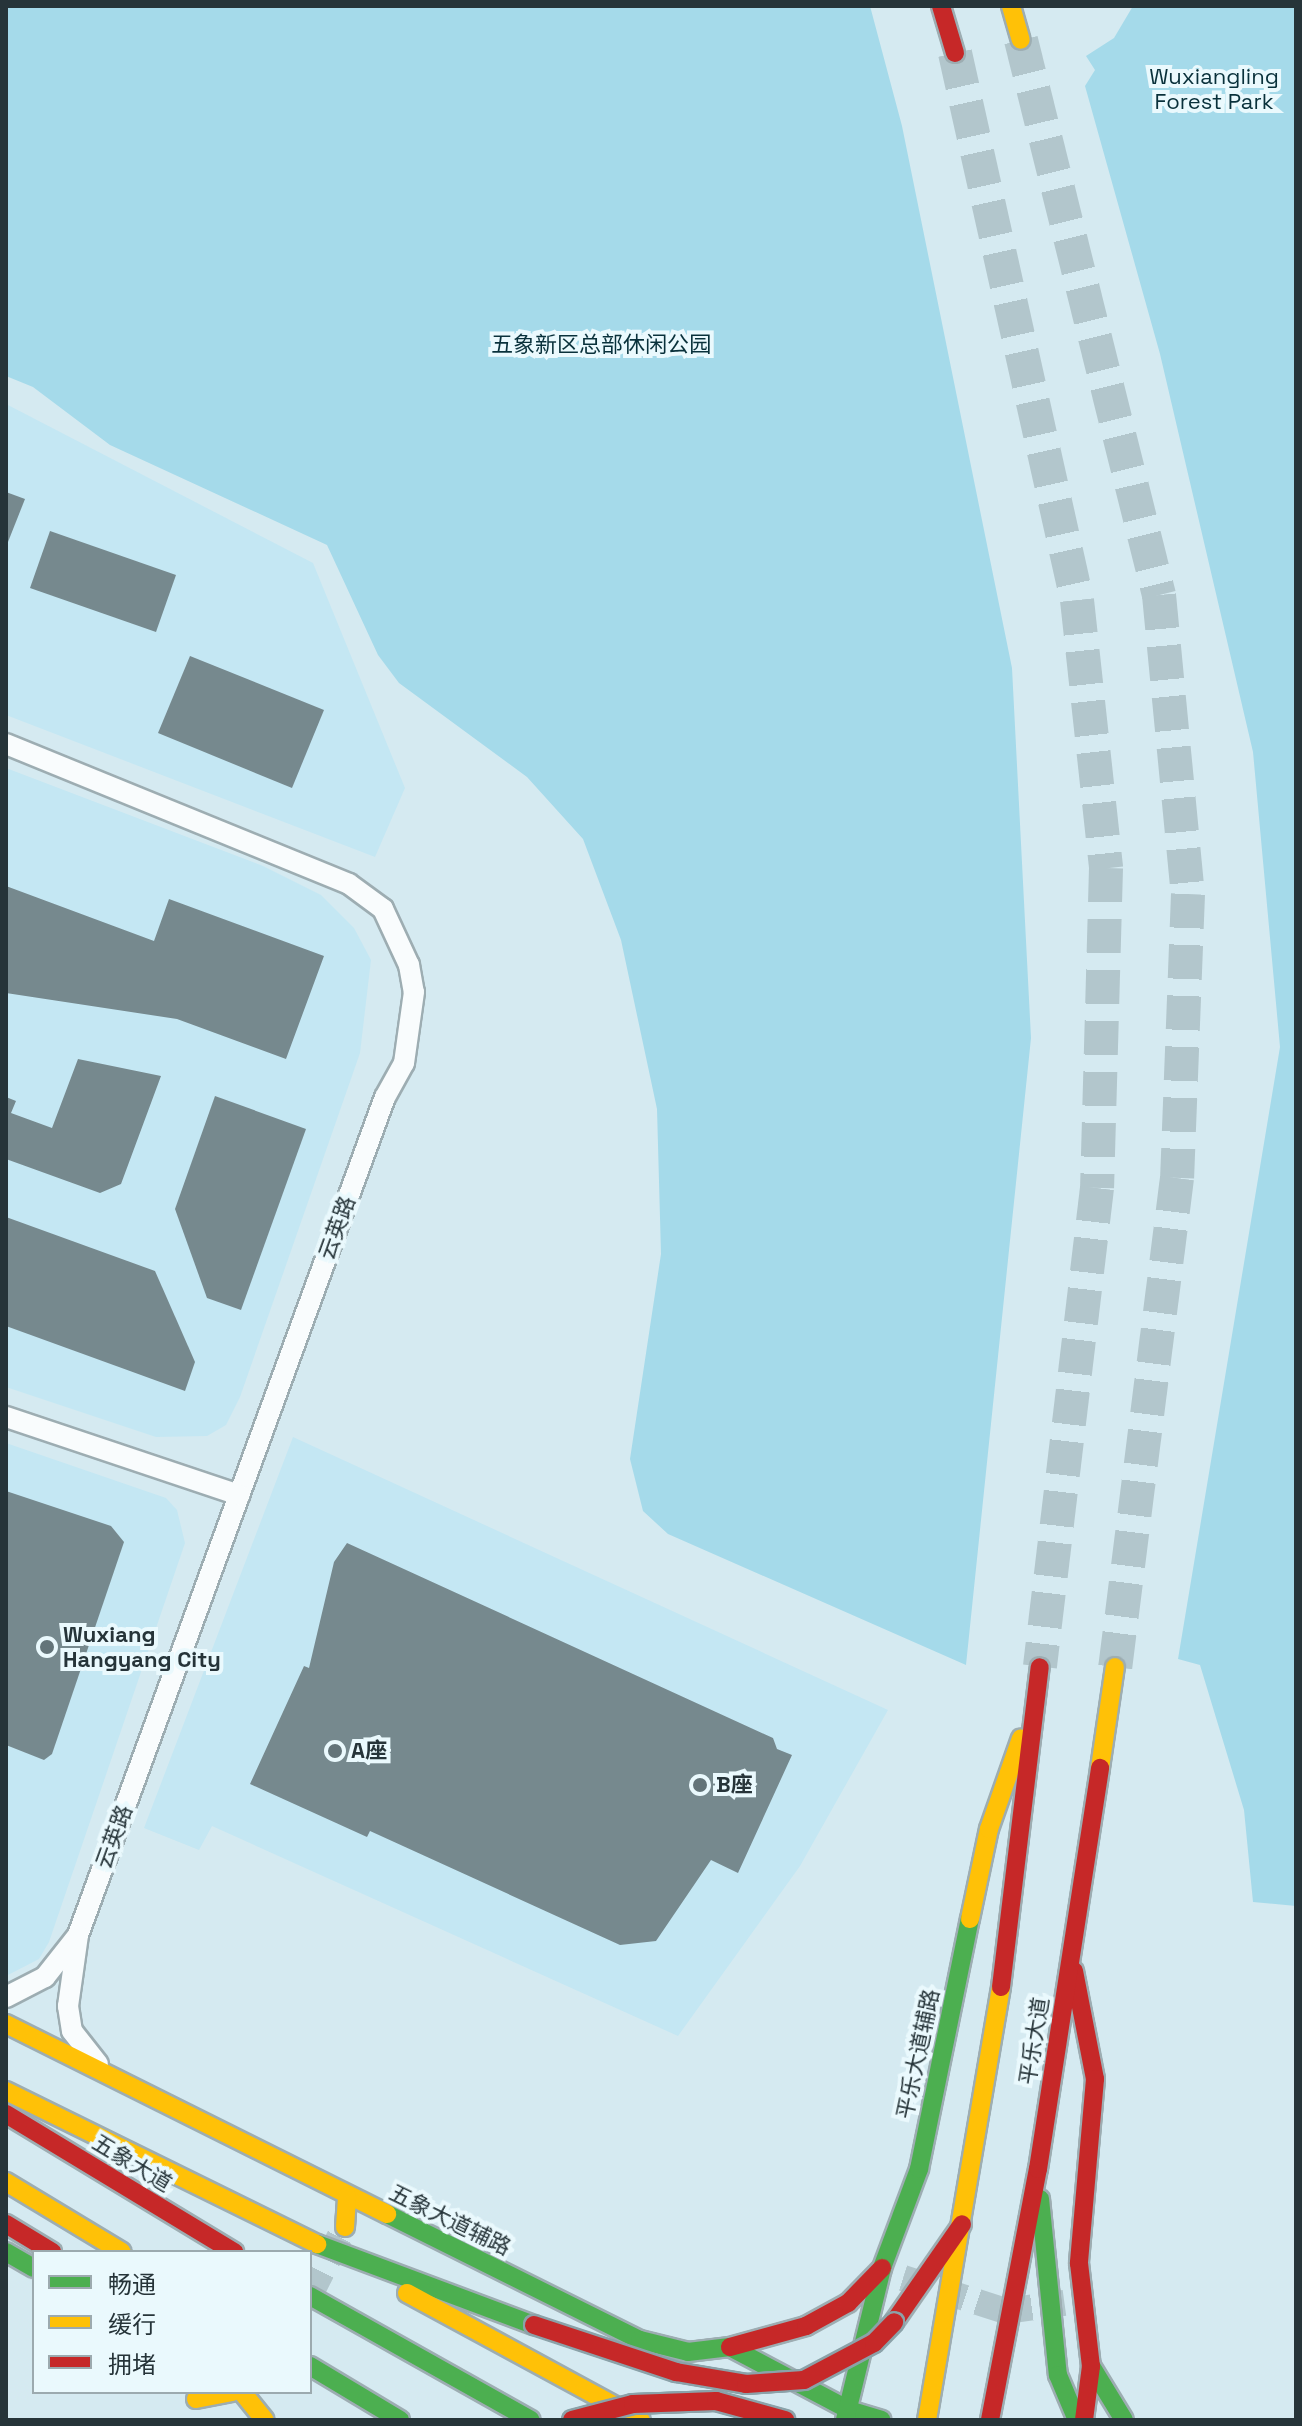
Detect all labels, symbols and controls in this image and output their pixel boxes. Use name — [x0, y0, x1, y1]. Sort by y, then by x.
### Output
park label: Wuxiangling Forest Park — [1149, 63, 1279, 114]
park label: 五象新区总部休闲公园 — [491, 332, 711, 358]
street label: 云英路 — [313, 1192, 361, 1264]
place label: Wuxiang Hangyang City — [63, 1621, 221, 1672]
marker: Wuxiang Hangyang City — [38, 1638, 56, 1656]
place label: A座 — [351, 1738, 387, 1764]
marker: A座 — [326, 1742, 344, 1760]
place label: B座 — [716, 1772, 753, 1798]
marker: B座 — [691, 1776, 709, 1794]
street label: 云英路 — [90, 1801, 138, 1873]
street label: 平乐大道辅路 — [891, 1987, 945, 2121]
street label: 平乐大道 — [1014, 1995, 1054, 2087]
street label: 五象大道 — [87, 2129, 177, 2197]
street label: 五象大道辅路 — [385, 2179, 515, 2261]
legend — [32, 2250, 312, 2394]
text: 畅通 — [108, 2269, 156, 2300]
text: 缓行 — [108, 2309, 156, 2340]
text: 拥堵 — [108, 2349, 156, 2380]

